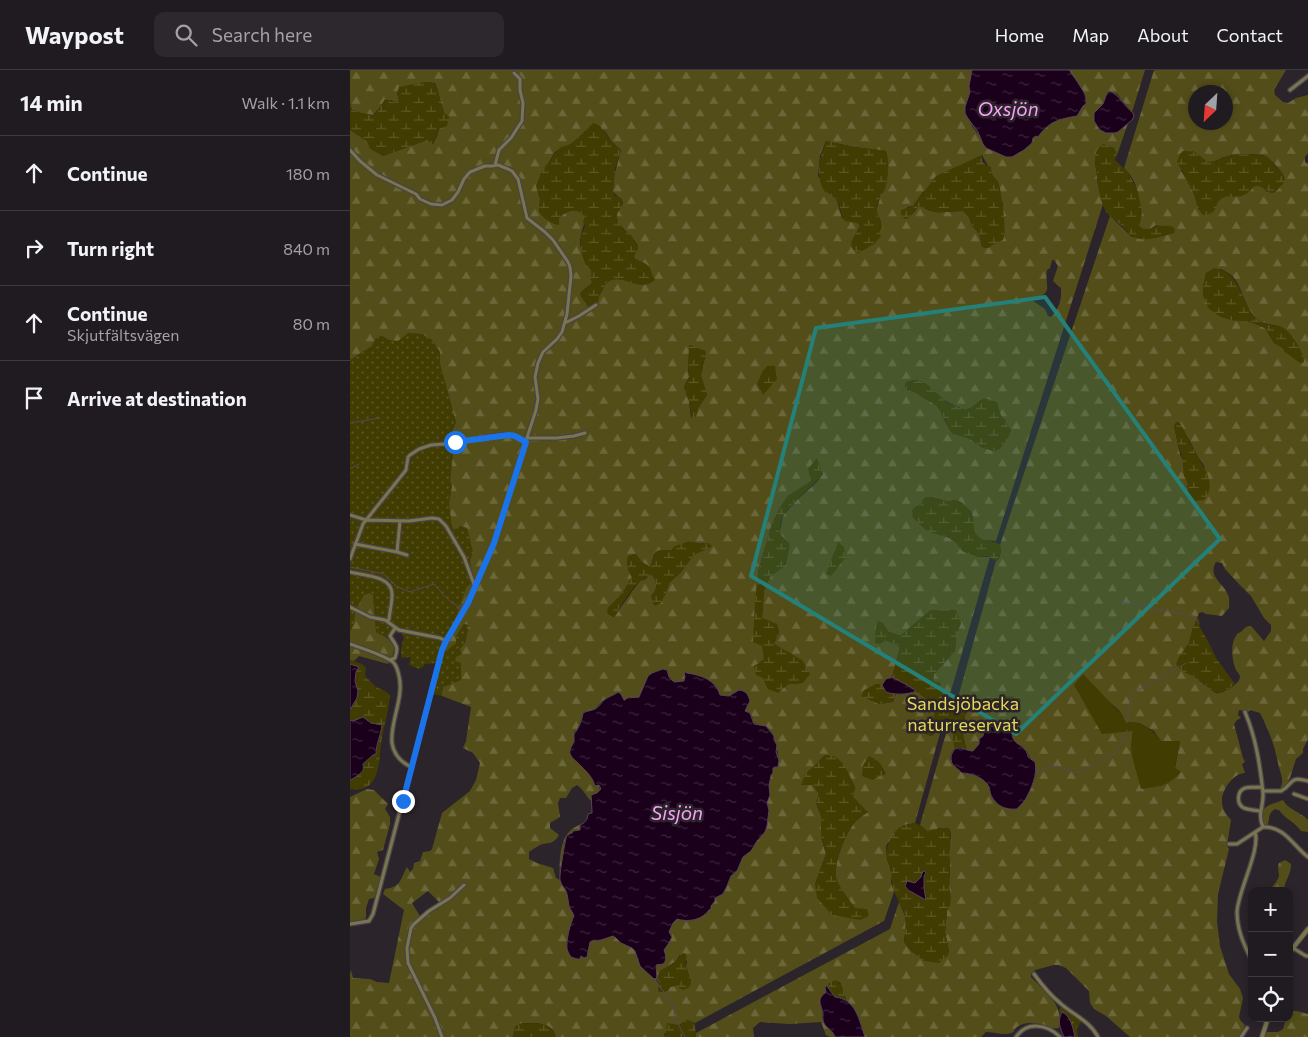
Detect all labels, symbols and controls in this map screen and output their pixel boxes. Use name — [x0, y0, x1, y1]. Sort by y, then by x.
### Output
search box — [154, 12, 504, 57]
text: Waypost — [25, 20, 124, 49]
icon: search — [172, 21, 200, 49]
text: Search here — [212, 23, 312, 46]
text: Home — [995, 24, 1044, 46]
text: Map — [1072, 24, 1109, 46]
text: About — [1137, 24, 1189, 46]
text: Contact — [1217, 24, 1283, 46]
north arrow — [1188, 85, 1233, 130]
text: 14 min — [20, 90, 83, 115]
text: Walk · 1.1 km — [242, 93, 330, 112]
water label: Oxsjön — [977, 97, 1039, 120]
icon: ahead — [20, 159, 48, 187]
text: Continue — [67, 162, 147, 185]
text: 180 m — [286, 164, 330, 183]
icon: right — [20, 234, 48, 262]
text: Turn right — [67, 237, 154, 260]
text: 840 m — [283, 239, 330, 258]
text: Continue — [67, 302, 147, 325]
icon: ahead — [20, 309, 48, 337]
text: 80 m — [293, 314, 330, 333]
text: Skjutfältsvägen — [67, 325, 179, 344]
icon: arrive — [20, 384, 48, 412]
text: Arrive at destination — [67, 387, 247, 410]
route start — [444, 431, 467, 454]
park label: Sandsjöbacka naturreservat — [907, 692, 1019, 735]
route end — [392, 790, 415, 813]
water label: Sisjön — [651, 801, 703, 824]
map controls — [1248, 887, 1293, 1022]
button: + — [1248, 887, 1293, 932]
button: − — [1248, 932, 1293, 977]
button: locate — [1248, 977, 1293, 1022]

